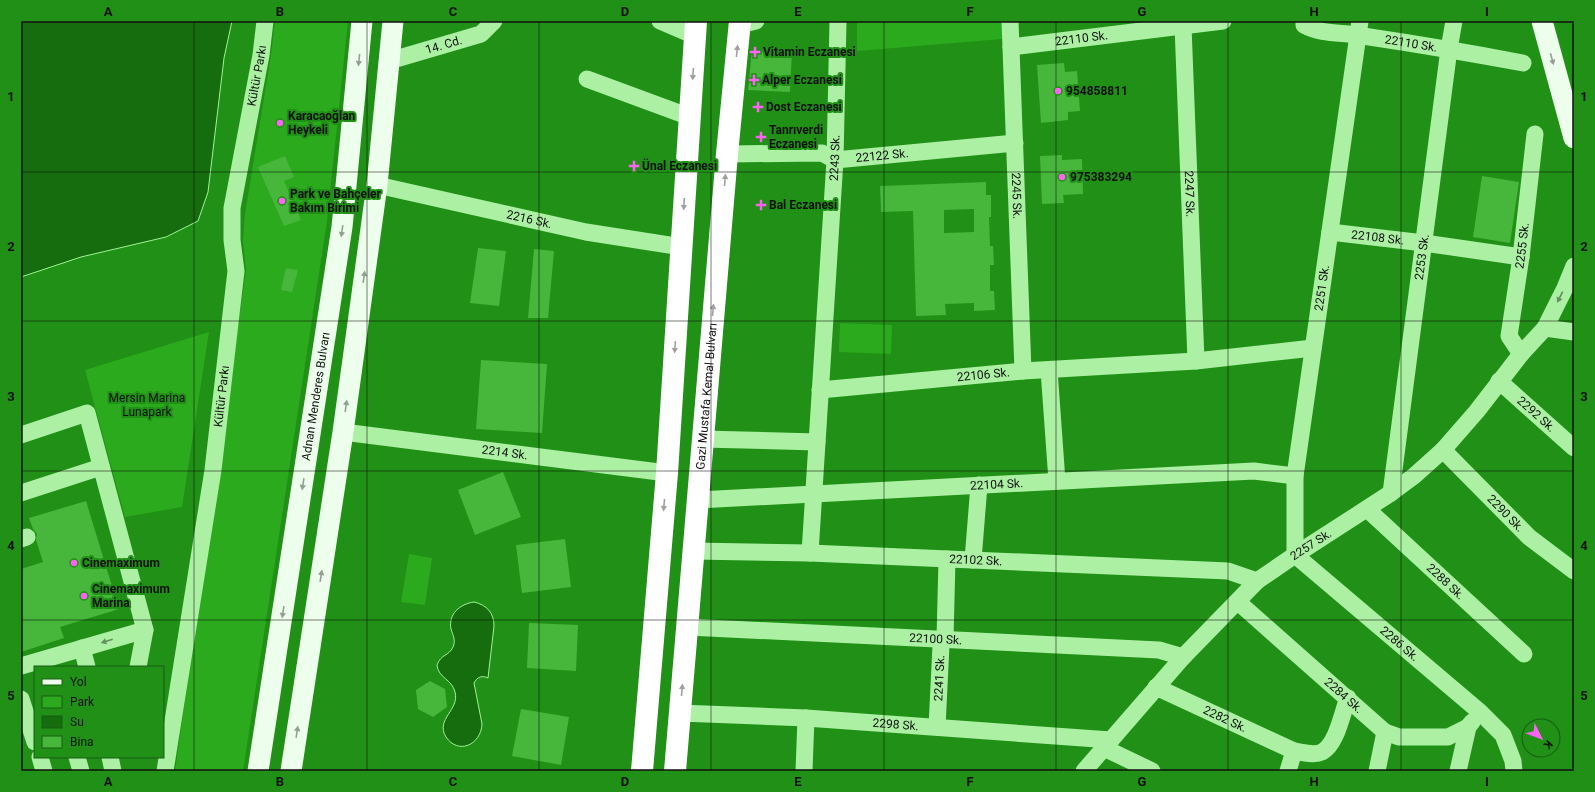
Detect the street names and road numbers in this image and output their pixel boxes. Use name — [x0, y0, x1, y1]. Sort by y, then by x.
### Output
street label: 22110 Sk. — [1054, 28, 1109, 49]
street label: 22110 Sk. — [1384, 32, 1438, 55]
street label: 14. Cd. — [424, 33, 464, 57]
street label: Kültür Parkı — [244, 44, 269, 107]
street label: 2243 Sk. — [827, 134, 843, 181]
street label: 22122 Sk. — [855, 146, 909, 165]
street label: 2247 Sk. — [1182, 170, 1197, 217]
street label: 2245 Sk. — [1009, 172, 1024, 219]
street label: 2216 Sk. — [505, 207, 553, 231]
street label: 2255 Sk. — [1512, 222, 1532, 270]
street label: 22108 Sk. — [1350, 228, 1405, 248]
street label: 2253 Sk. — [1412, 233, 1432, 281]
street label: 2251 Sk. — [1312, 264, 1332, 312]
street label: Gazi Mustafa Kemal Bulvarı — [693, 322, 720, 470]
street label: Adnan Menderes Bulvarı — [299, 331, 333, 462]
street label: Kültür Parkı — [211, 365, 232, 428]
street label: 22106 Sk. — [956, 365, 1010, 384]
street label: 2292 Sk. — [1514, 394, 1558, 435]
street label: 2214 Sk. — [481, 443, 529, 462]
street label: 22104 Sk. — [970, 476, 1023, 493]
street label: 2290 Sk. — [1484, 492, 1527, 535]
street label: 2257 Sk. — [1288, 526, 1334, 563]
street label: 22102 Sk. — [949, 552, 1003, 568]
street label: 2288 Sk. — [1424, 561, 1467, 602]
street label: 2286 Sk. — [1377, 623, 1422, 664]
street label: 22100 Sk. — [909, 631, 963, 647]
street label: 2241 Sk. — [931, 655, 948, 702]
street label: 2284 Sk. — [1322, 675, 1366, 716]
street label: 2282 Sk. — [1201, 703, 1249, 735]
street label: 2298 Sk. — [872, 716, 919, 733]

